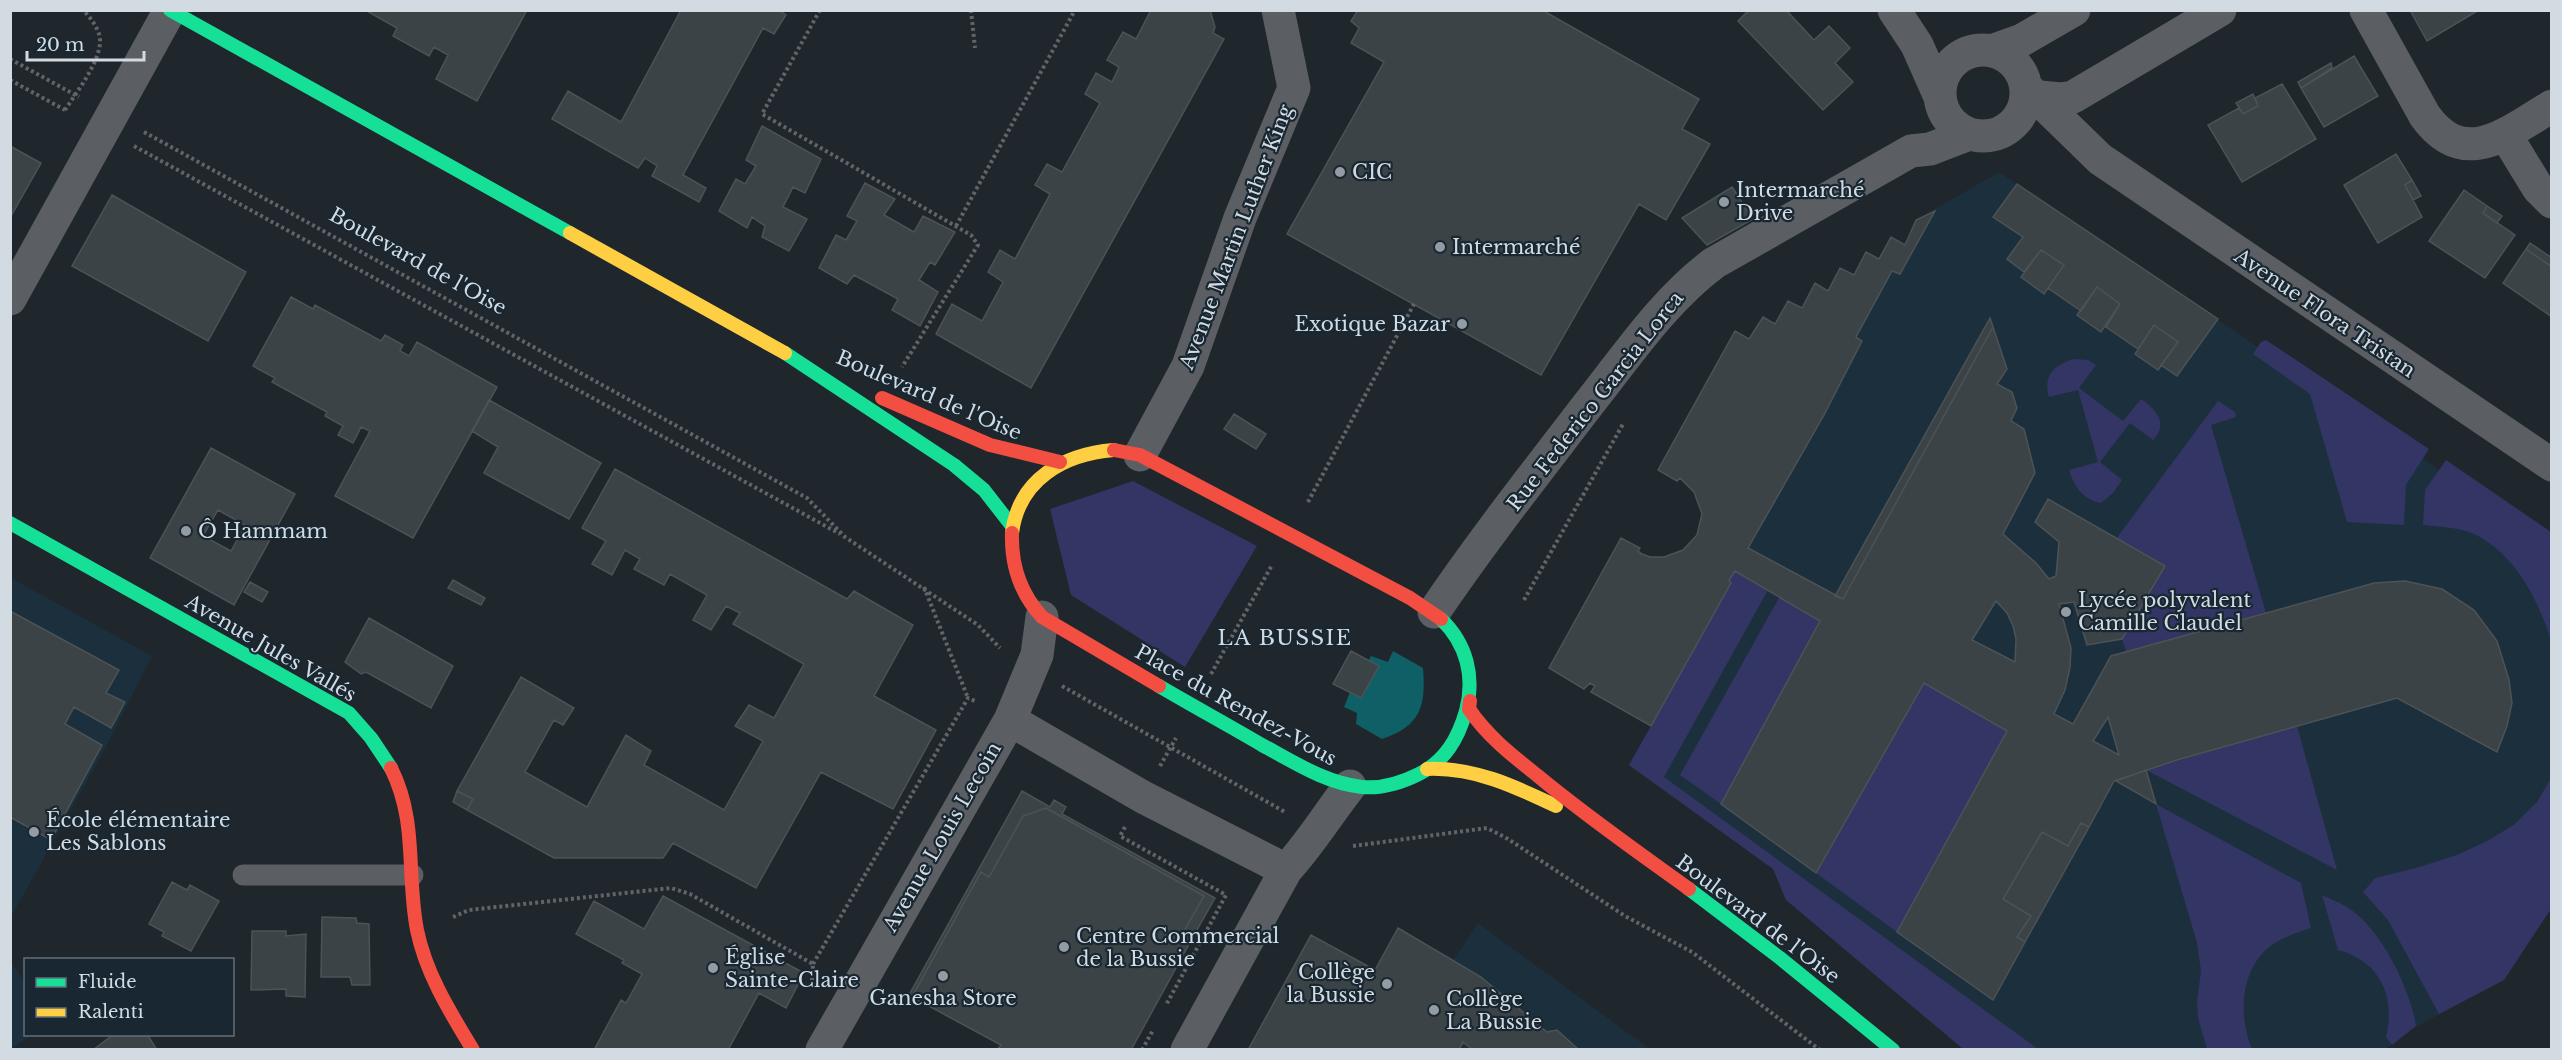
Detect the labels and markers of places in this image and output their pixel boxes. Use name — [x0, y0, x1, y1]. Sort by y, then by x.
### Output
place label: CIC — [1352, 160, 1392, 184]
marker: CIC — [1333, 165, 1347, 179]
place label: Intermarché Drive — [1736, 178, 1864, 225]
marker: Intermarché Drive — [1717, 195, 1731, 209]
place label: Intermarché — [1452, 235, 1580, 259]
marker: Intermarché — [1433, 240, 1447, 254]
place label: Exotique Bazar — [1294, 312, 1450, 336]
marker: Exotique Bazar — [1455, 317, 1469, 331]
place label: Ô Hammam — [198, 518, 328, 543]
marker: Ô Hammam — [179, 524, 193, 538]
place label: Lycée polyvalent Camille Claudel — [2078, 588, 2251, 635]
marker: Lycée polyvalent Camille Claudel — [2059, 605, 2073, 619]
place label: École élémentaire Les Sablons — [46, 807, 230, 855]
marker: École élémentaire Les Sablons — [27, 825, 41, 839]
place label: Centre Commercial de la Bussie — [1076, 924, 1279, 971]
marker: Centre Commercial de la Bussie — [1057, 940, 1071, 954]
place label: Église Sainte-Claire — [725, 944, 859, 992]
place label: Collège la Bussie — [1287, 960, 1375, 1007]
marker: Église Sainte-Claire — [706, 961, 720, 975]
marker: Ganesha Store — [936, 969, 950, 983]
marker: Collège la Bussie — [1380, 977, 1394, 991]
place label: Ganesha Store — [869, 986, 1017, 1010]
place label: Collège La Bussie — [1446, 987, 1542, 1034]
marker: Collège La Bussie — [1427, 1003, 1441, 1017]

